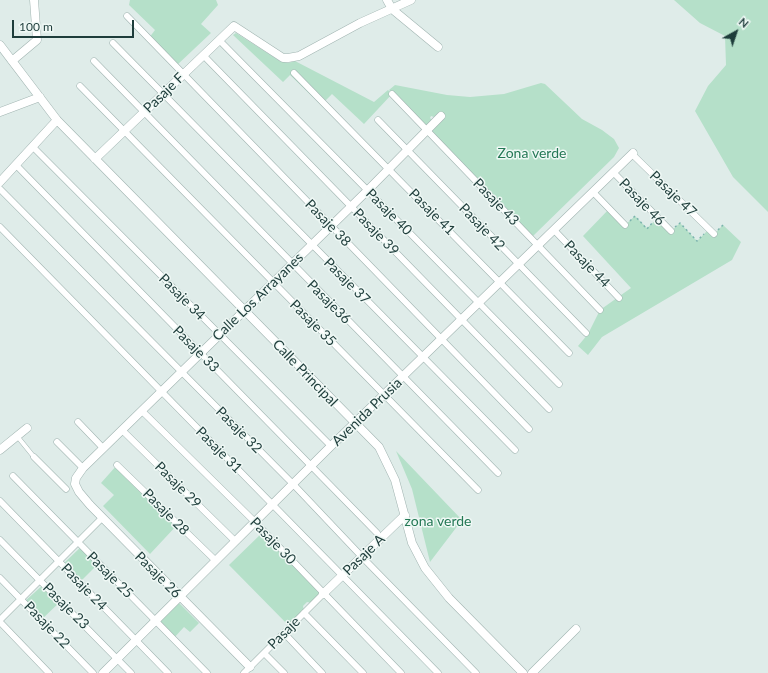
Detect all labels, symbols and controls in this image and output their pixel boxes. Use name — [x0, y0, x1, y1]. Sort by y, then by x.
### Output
scale bar — [14, 12, 136, 38]
north arrow — [716, 12, 756, 52]
text: N — [737, 15, 751, 30]
text: 100 m — [19, 19, 53, 34]
street label: Pasaje F — [140, 69, 188, 117]
park label: Zona verde — [498, 145, 566, 161]
street label: Pasaje 47 — [646, 168, 700, 220]
street label: Pasaje 43 — [470, 175, 522, 229]
street label: Pasaje 46 — [616, 175, 668, 229]
street label: Pasaje 40 — [362, 185, 416, 239]
street label: Pasaje 41 — [405, 185, 459, 239]
street label: Pasaje 38 — [302, 196, 354, 250]
street label: Pasaje 42 — [456, 200, 508, 254]
street label: Pasaje 39 — [350, 205, 402, 259]
street label: Pasaje 44 — [561, 237, 613, 291]
street label: Calle Los Arrayanes — [209, 249, 307, 345]
street label: Pasaje 37 — [320, 254, 374, 308]
street label: Pasaje 34 — [155, 270, 209, 324]
street label: Pasaje36 — [304, 277, 354, 327]
street label: Pasaje 35 — [286, 296, 340, 350]
street label: Pasaje 33 — [169, 322, 223, 376]
street label: Calle Principal — [269, 336, 341, 410]
street label: Avenida Prusia — [329, 375, 405, 449]
street label: Pasaje 32 — [212, 403, 266, 457]
street label: Pasaje 31 — [192, 423, 246, 477]
street label: Pasaje 29 — [151, 458, 205, 512]
street label: Pasaje 28 — [139, 485, 193, 539]
park label: zona verde — [405, 513, 471, 529]
street label: Pasaje 30 — [247, 514, 299, 568]
street label: Pasaje A — [339, 531, 389, 579]
street label: Pasaje 25 — [83, 548, 137, 602]
street label: Pasaje 26 — [131, 548, 185, 602]
street label: Pasaje 24 — [58, 560, 110, 614]
street label: Pasaje 23 — [39, 579, 93, 633]
street label: Pasaje 22 — [21, 598, 73, 652]
street label: Pasaje — [264, 613, 304, 653]

